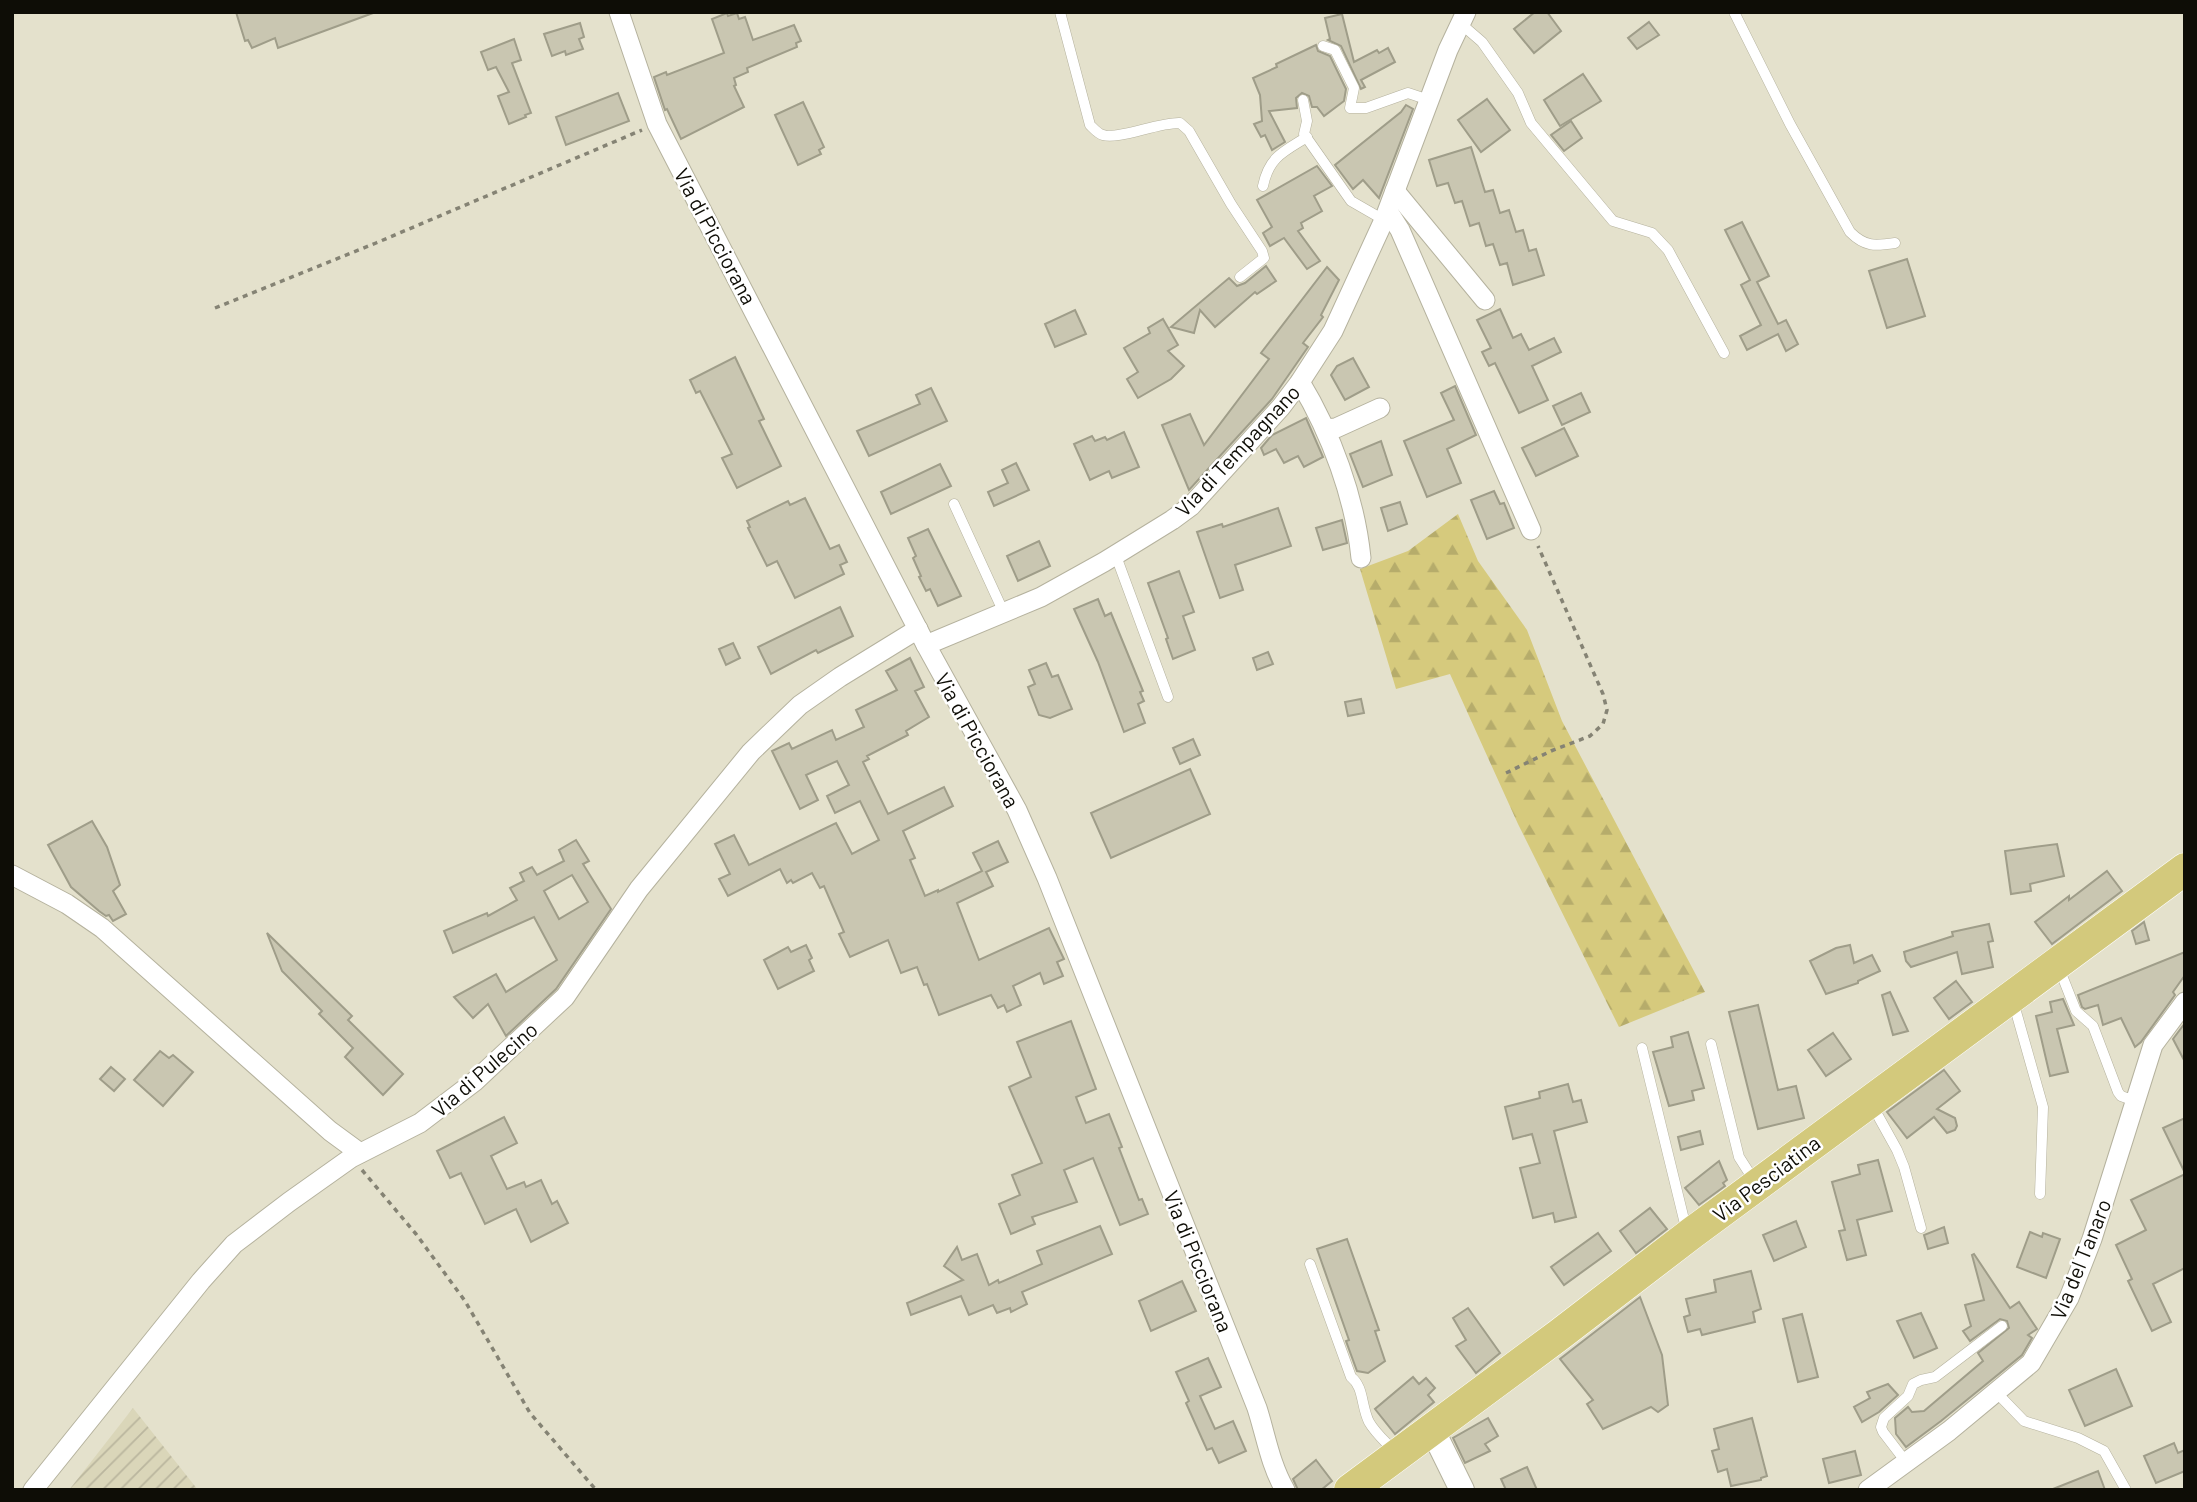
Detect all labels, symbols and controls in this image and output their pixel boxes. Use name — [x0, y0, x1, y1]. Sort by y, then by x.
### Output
street label: Via di Picciorana — [670, 164, 762, 308]
street label: Via di Tempagnano — [1170, 379, 1304, 521]
street label: Via di Picciorana — [931, 668, 1025, 812]
street label: Via di Pulecino — [426, 1016, 542, 1122]
street label: Via Pesciatina — [1707, 1130, 1825, 1226]
street label: Via di Picciorana — [1159, 1187, 1239, 1335]
street label: Via del Tanaro — [2044, 1195, 2116, 1323]

